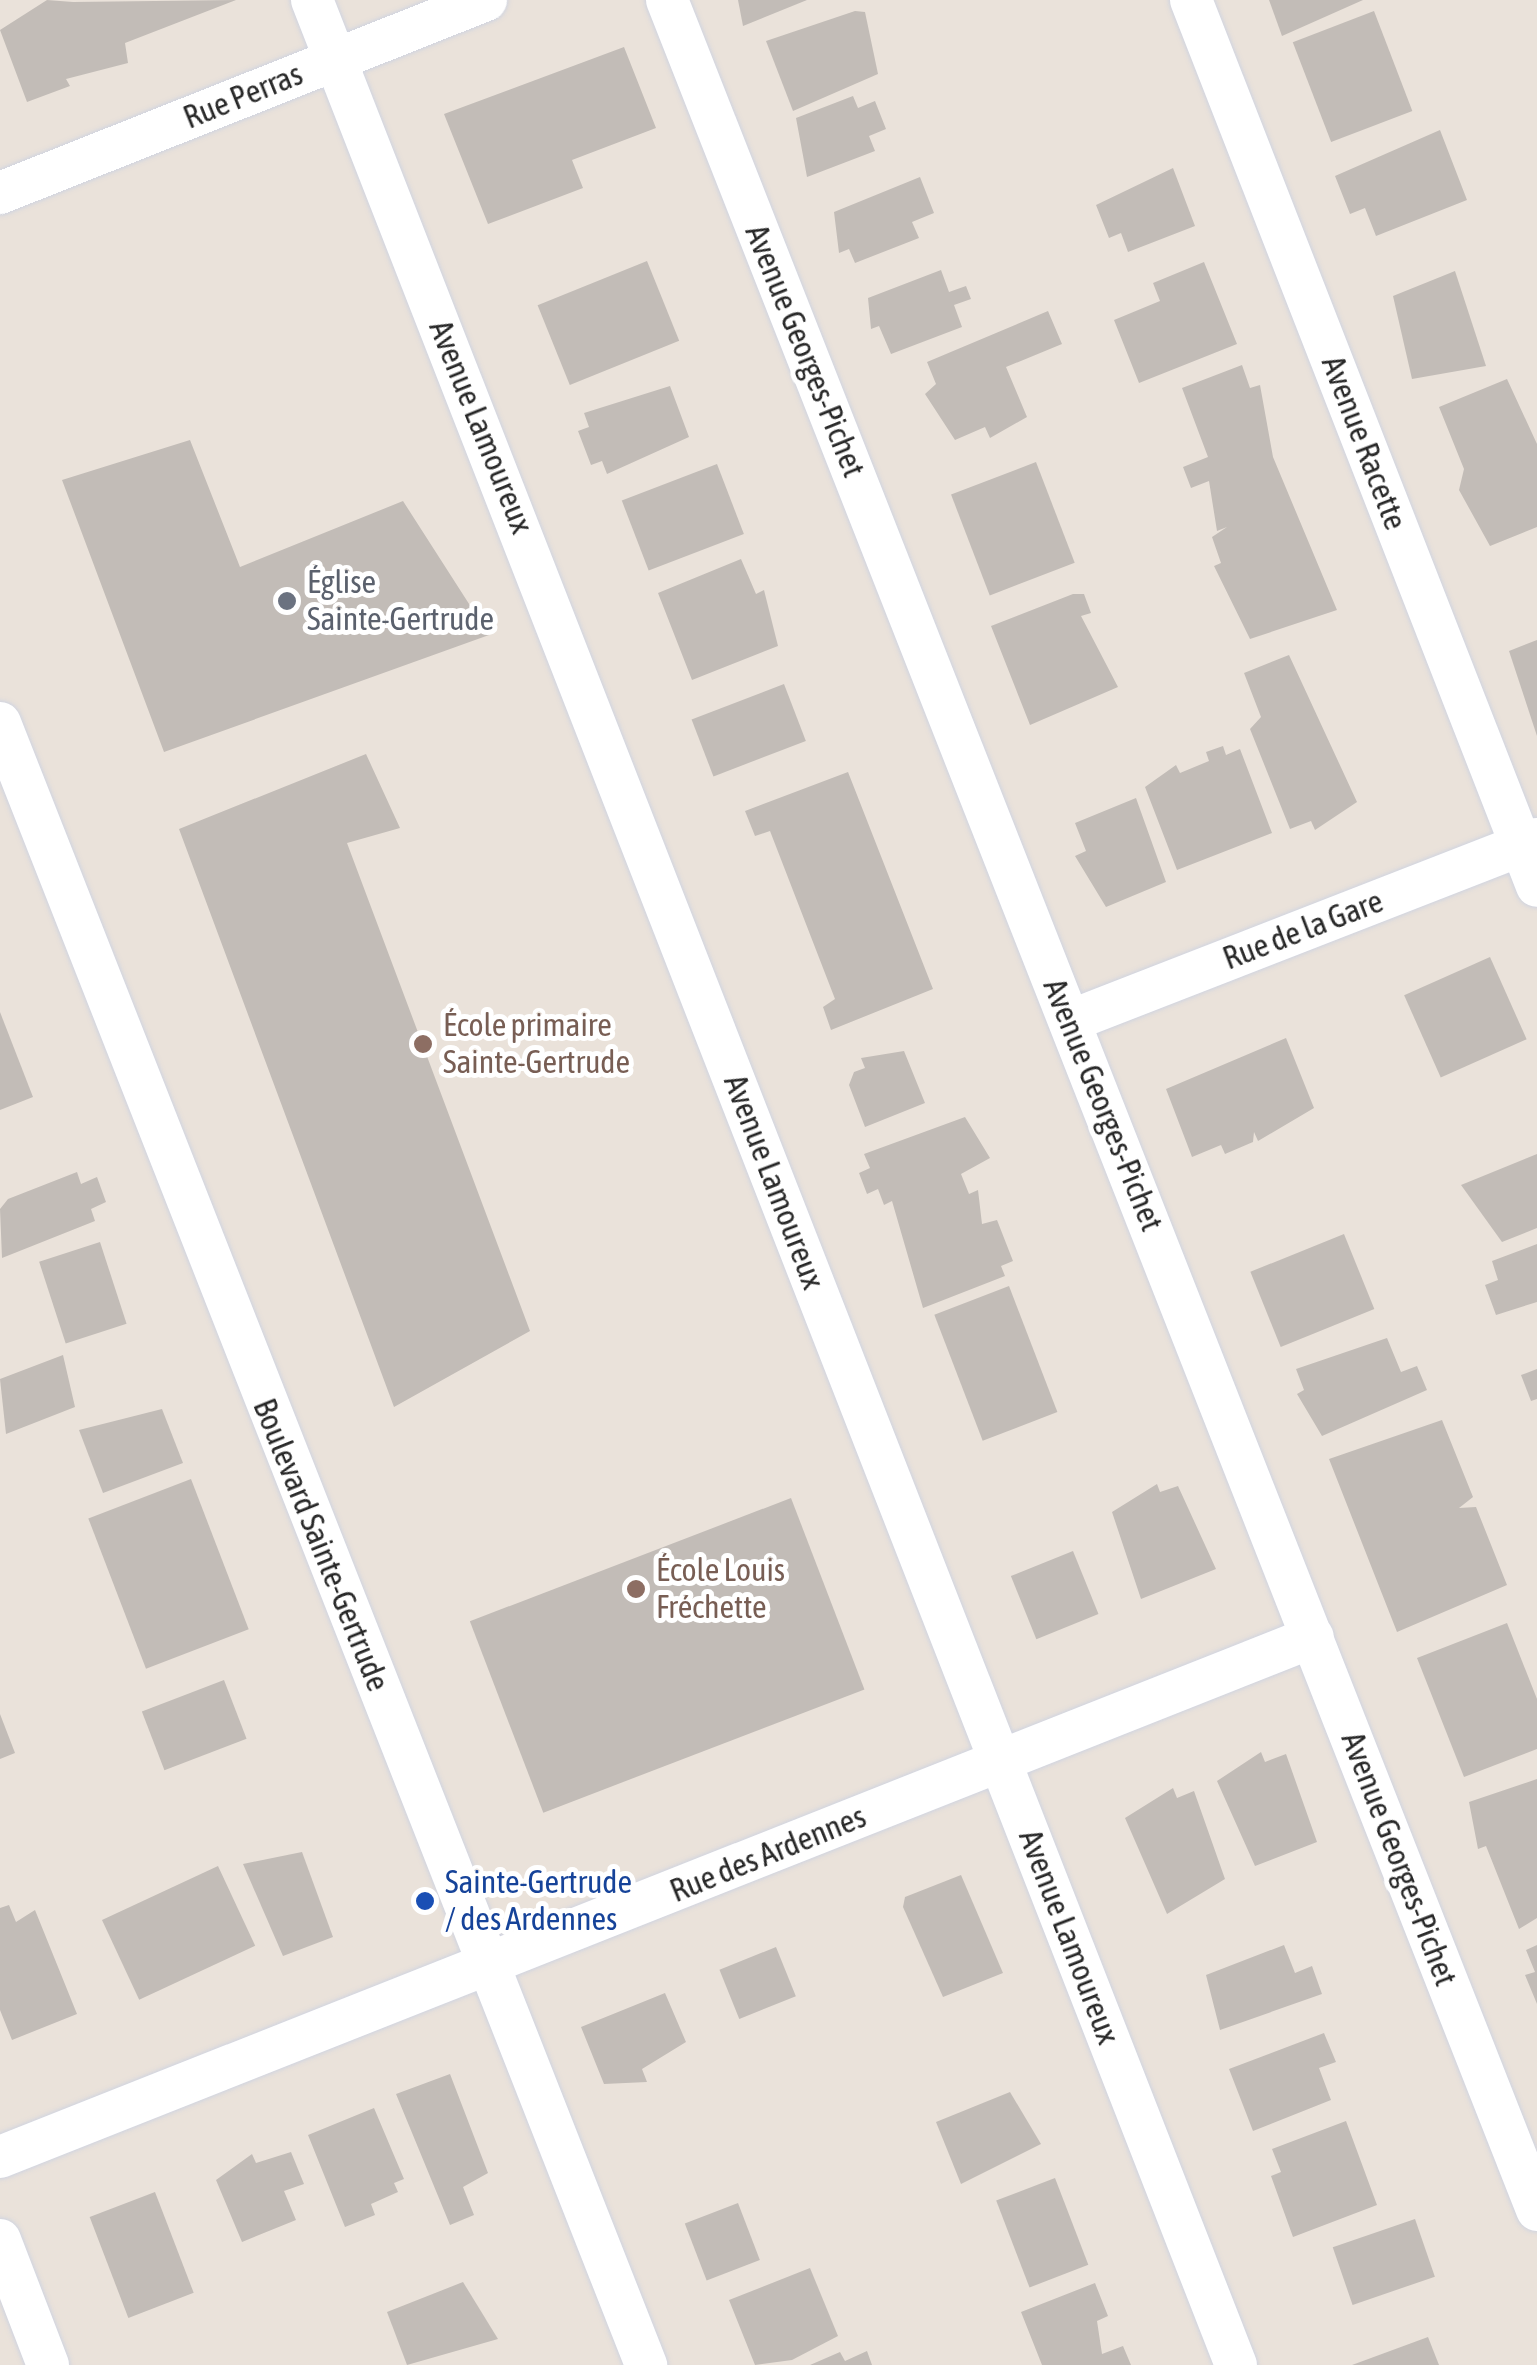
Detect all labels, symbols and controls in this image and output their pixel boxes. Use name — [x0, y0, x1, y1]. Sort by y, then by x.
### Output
street label: Rue Perras — [178, 55, 308, 137]
street label: Avenue Georges-Pichet — [737, 219, 873, 483]
street label: Avenue Lamoureux — [421, 315, 541, 539]
street label: Avenue Racette — [1313, 351, 1415, 535]
place label: Église Sainte-Gertrude — [307, 564, 494, 639]
marker: Église Sainte-Gertrude — [276, 590, 298, 612]
street label: Rue de la Gare — [1218, 882, 1388, 978]
street label: Avenue Georges-Pichet — [1035, 973, 1171, 1237]
place label: École primaire Sainte-Gertrude — [443, 1007, 630, 1082]
marker: École primaire Sainte-Gertrude — [412, 1033, 434, 1055]
street label: Avenue Lamoureux — [716, 1070, 832, 1294]
street label: Boulevard Sainte-Gertrude — [245, 1393, 397, 1697]
place label: École Louis Fréchette — [656, 1552, 785, 1627]
marker: École Louis Fréchette — [625, 1578, 647, 1600]
street label: Avenue Georges-Pichet — [1333, 1727, 1465, 1991]
street label: Rue des Ardennes — [665, 1797, 871, 1911]
street label: Avenue Lamoureux — [1011, 1825, 1127, 2049]
place label: Sainte-Gertrude / des Ardennes — [445, 1864, 632, 1939]
marker: Sainte-Gertrude / des Ardennes — [414, 1890, 436, 1912]

